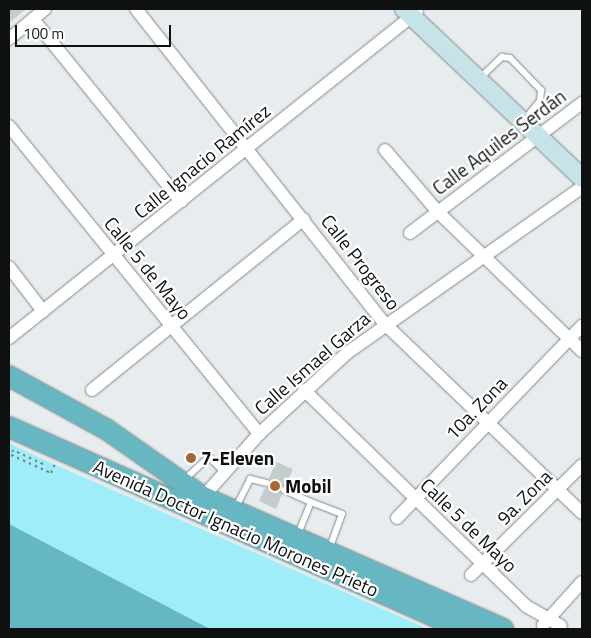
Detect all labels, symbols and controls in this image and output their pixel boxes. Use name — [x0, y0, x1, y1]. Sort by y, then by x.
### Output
scale bar — [18, 15, 174, 47]
text: 100 m — [23, 22, 64, 45]
street label: Calle Aquiles Serdán — [428, 84, 570, 200]
street label: Calle Ignacio Ramírez — [129, 99, 275, 223]
street label: Calle Progreso — [317, 210, 405, 314]
street label: Calle 5 de Mayo — [100, 212, 196, 324]
street label: Calle Ismael Garza — [250, 307, 374, 419]
street label: 10a. Zona — [440, 372, 512, 444]
place label: 7-Eleven — [201, 447, 274, 469]
marker: 7-Eleven — [185, 452, 197, 464]
street label: Avenida Doctor Ignacio Morones Prieto — [90, 455, 382, 601]
street label: 9a. Zona — [492, 465, 556, 529]
street label: Calle 5 de Mayo — [416, 473, 522, 577]
place label: Mobil — [285, 475, 332, 497]
marker: Mobil — [269, 480, 281, 492]

